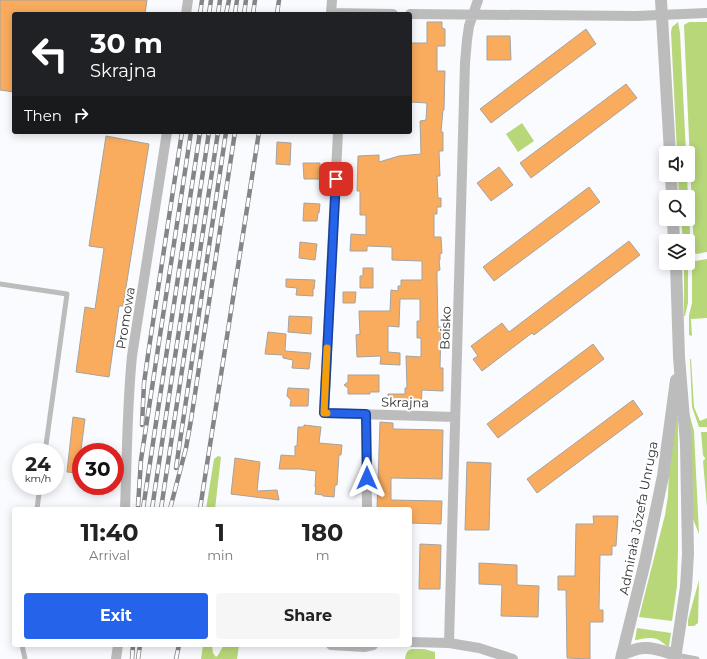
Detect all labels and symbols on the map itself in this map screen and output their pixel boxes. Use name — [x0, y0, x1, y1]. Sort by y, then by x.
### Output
pin — [319, 162, 353, 196]
street label: Promowa — [112, 286, 138, 350]
street label: Boisko — [436, 306, 454, 350]
street label: Skrajna — [381, 394, 429, 410]
street label: Admirała Józefa Unruga — [615, 440, 661, 596]
speed limit sign: 30 — [72, 443, 124, 495]
position arrow — [346, 457, 388, 499]

